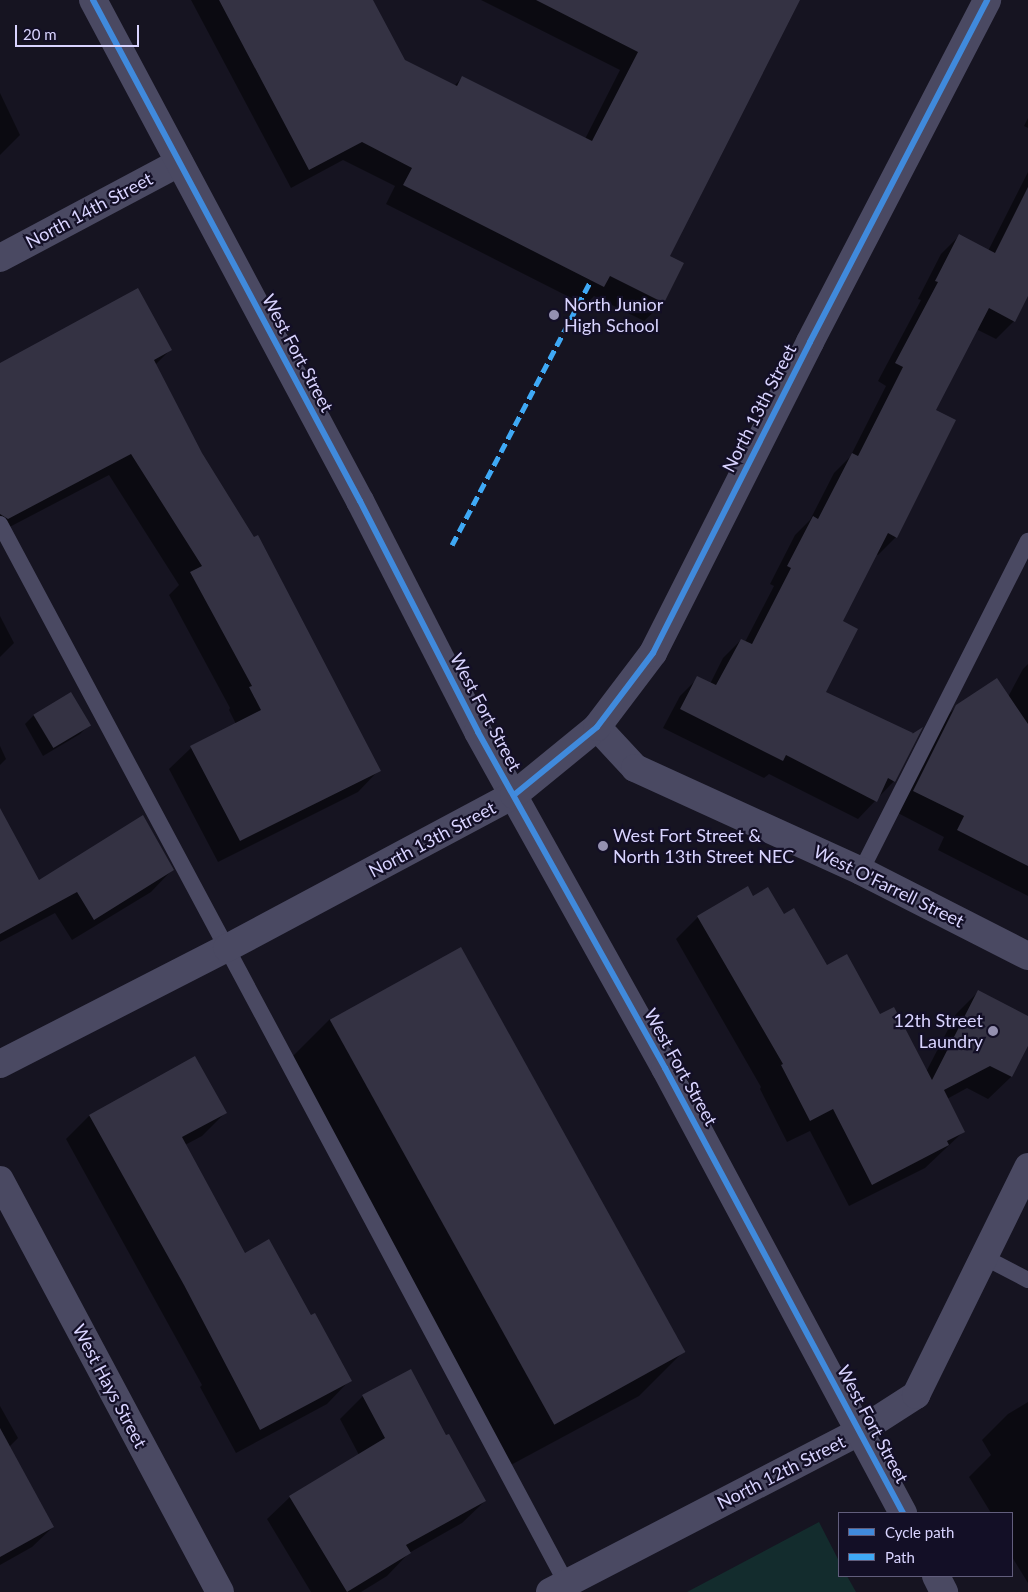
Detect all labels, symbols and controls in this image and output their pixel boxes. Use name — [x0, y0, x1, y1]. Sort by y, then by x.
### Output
scale bar — [18, 15, 141, 47]
text: 20 m — [23, 25, 57, 43]
street label: North 14th Street — [22, 167, 156, 253]
street label: West Fort Street — [258, 290, 338, 416]
place label: North Junior High School — [564, 294, 664, 336]
marker: North Junior High School — [548, 309, 560, 321]
street label: North 13th Street — [717, 340, 801, 476]
street label: West Fort Street — [446, 649, 526, 775]
street label: North 13th Street — [365, 796, 499, 882]
place label: West Fort Street & North 13th Street NEC — [613, 825, 794, 868]
marker: West Fort Street & North 13th Street NEC — [597, 840, 609, 852]
street label: West O'Farrell Street — [810, 840, 968, 932]
street label: West Fort Street — [640, 1005, 722, 1129]
place label: 12th Street Laundry — [894, 1010, 983, 1052]
marker: 12th Street Laundry — [987, 1025, 999, 1037]
street label: West Hays Street — [68, 1320, 152, 1452]
street label: West Fort Street — [833, 1361, 913, 1487]
street label: North 12th Street — [713, 1430, 849, 1514]
legend — [838, 1512, 1013, 1577]
text: Cycle path — [885, 1523, 954, 1541]
text: Path — [885, 1548, 915, 1566]

